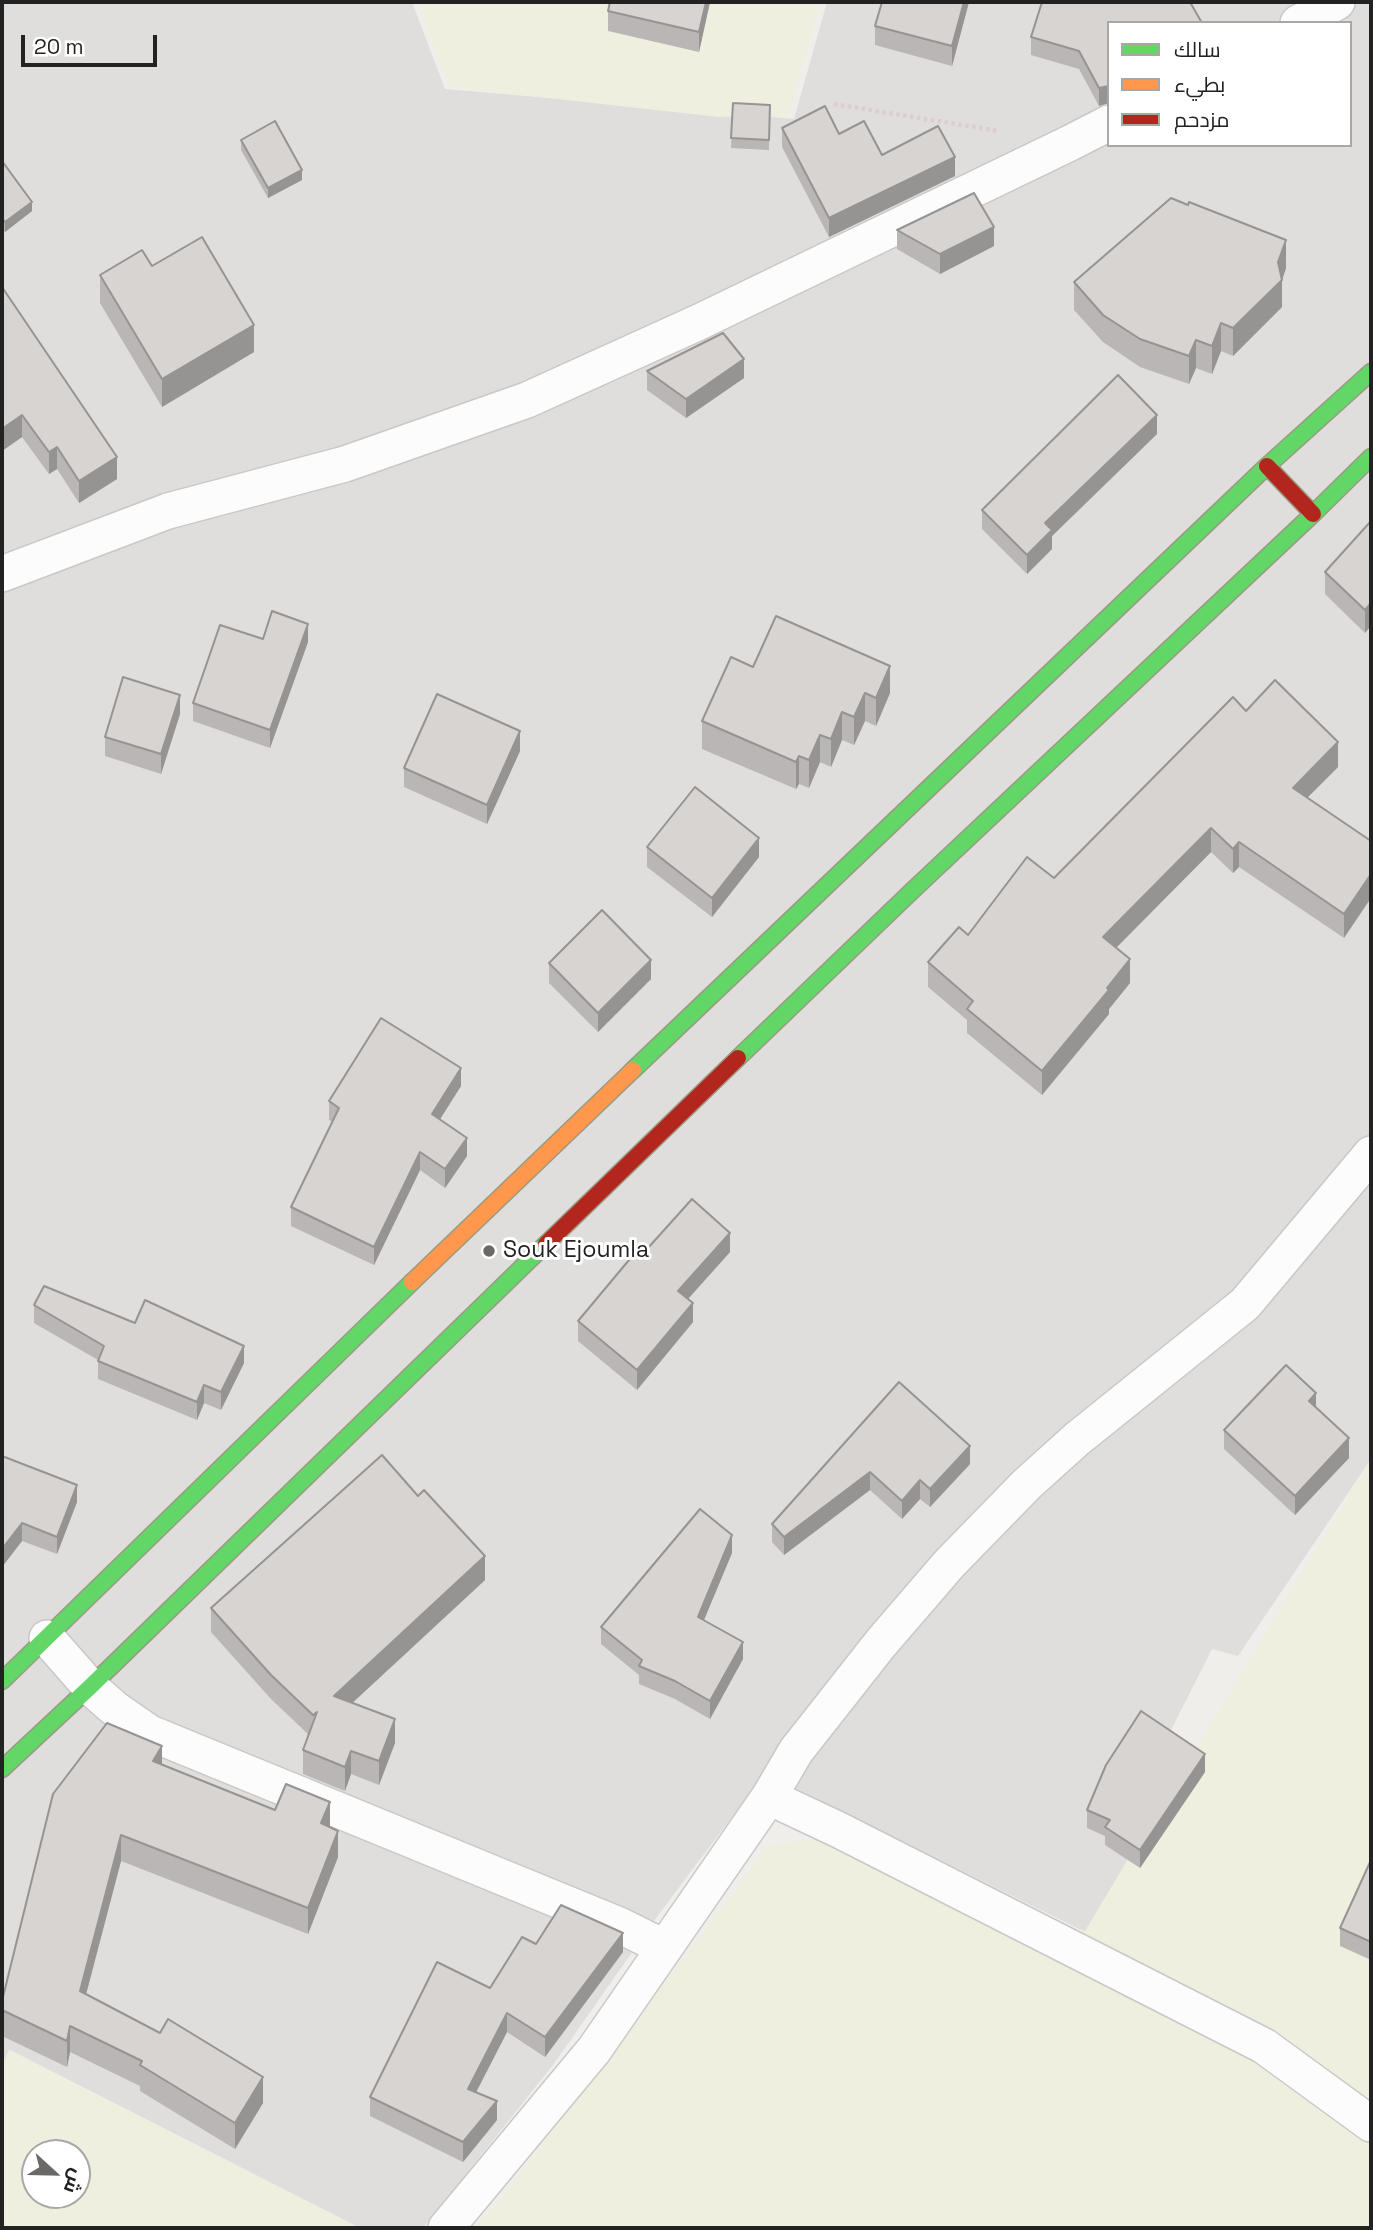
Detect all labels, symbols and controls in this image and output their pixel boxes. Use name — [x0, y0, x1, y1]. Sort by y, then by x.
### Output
scale bar — [24, 21, 161, 65]
legend — [1107, 21, 1352, 147]
text: 20 m — [34, 33, 84, 60]
text: سالك — [1174, 36, 1221, 63]
text: بطيء — [1174, 71, 1225, 98]
text: مزدحم — [1174, 106, 1229, 133]
place label: Souk Ejoumla — [503, 1237, 649, 1265]
marker: Souk Ejoumla — [481, 1243, 497, 1259]
north arrow — [21, 2139, 91, 2209]
text: ش — [58, 2165, 90, 2197]

